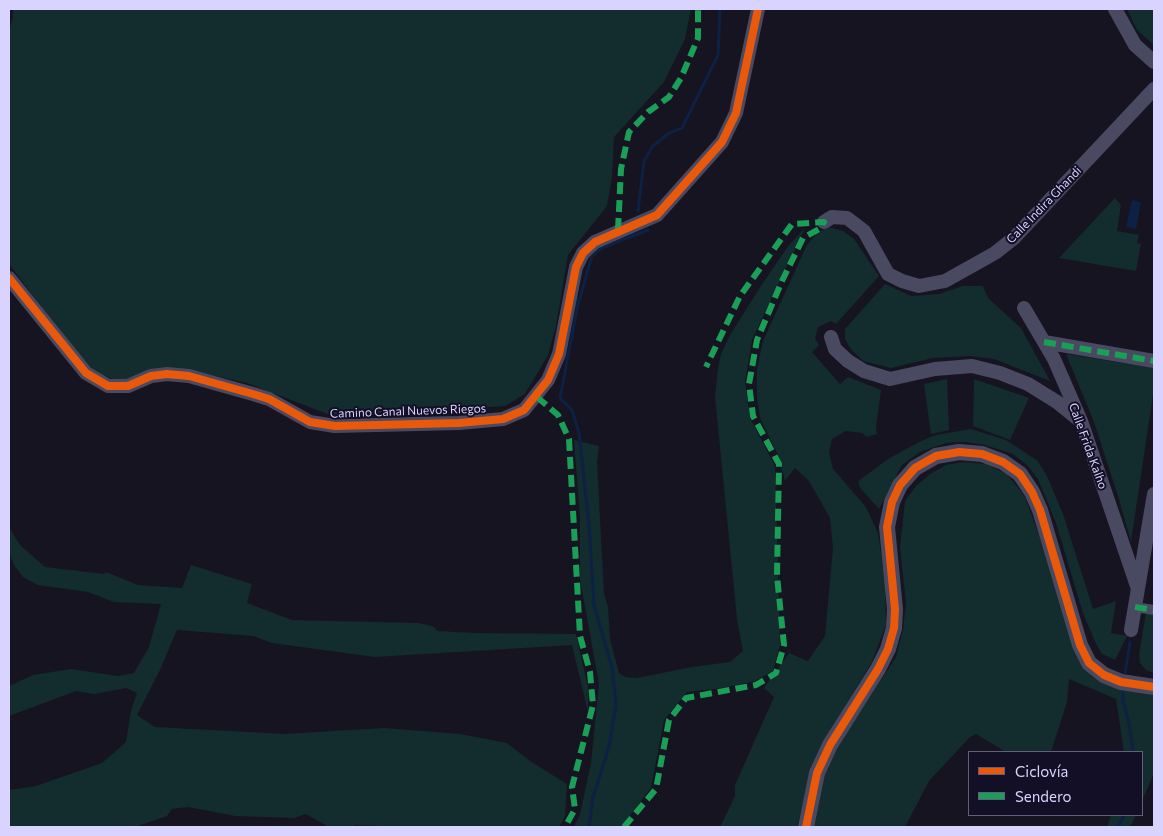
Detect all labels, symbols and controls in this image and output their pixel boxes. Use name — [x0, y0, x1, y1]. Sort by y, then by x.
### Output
street label: Calle Indira Ghandi — [1004, 163, 1084, 247]
street label: Camino Canal Nuevos Riegos — [330, 401, 486, 421]
street label: Calle Frida Kalho — [1066, 401, 1110, 491]
legend — [968, 751, 1143, 816]
text: Ciclovía — [1015, 762, 1068, 780]
text: Sendero — [1015, 787, 1072, 805]

